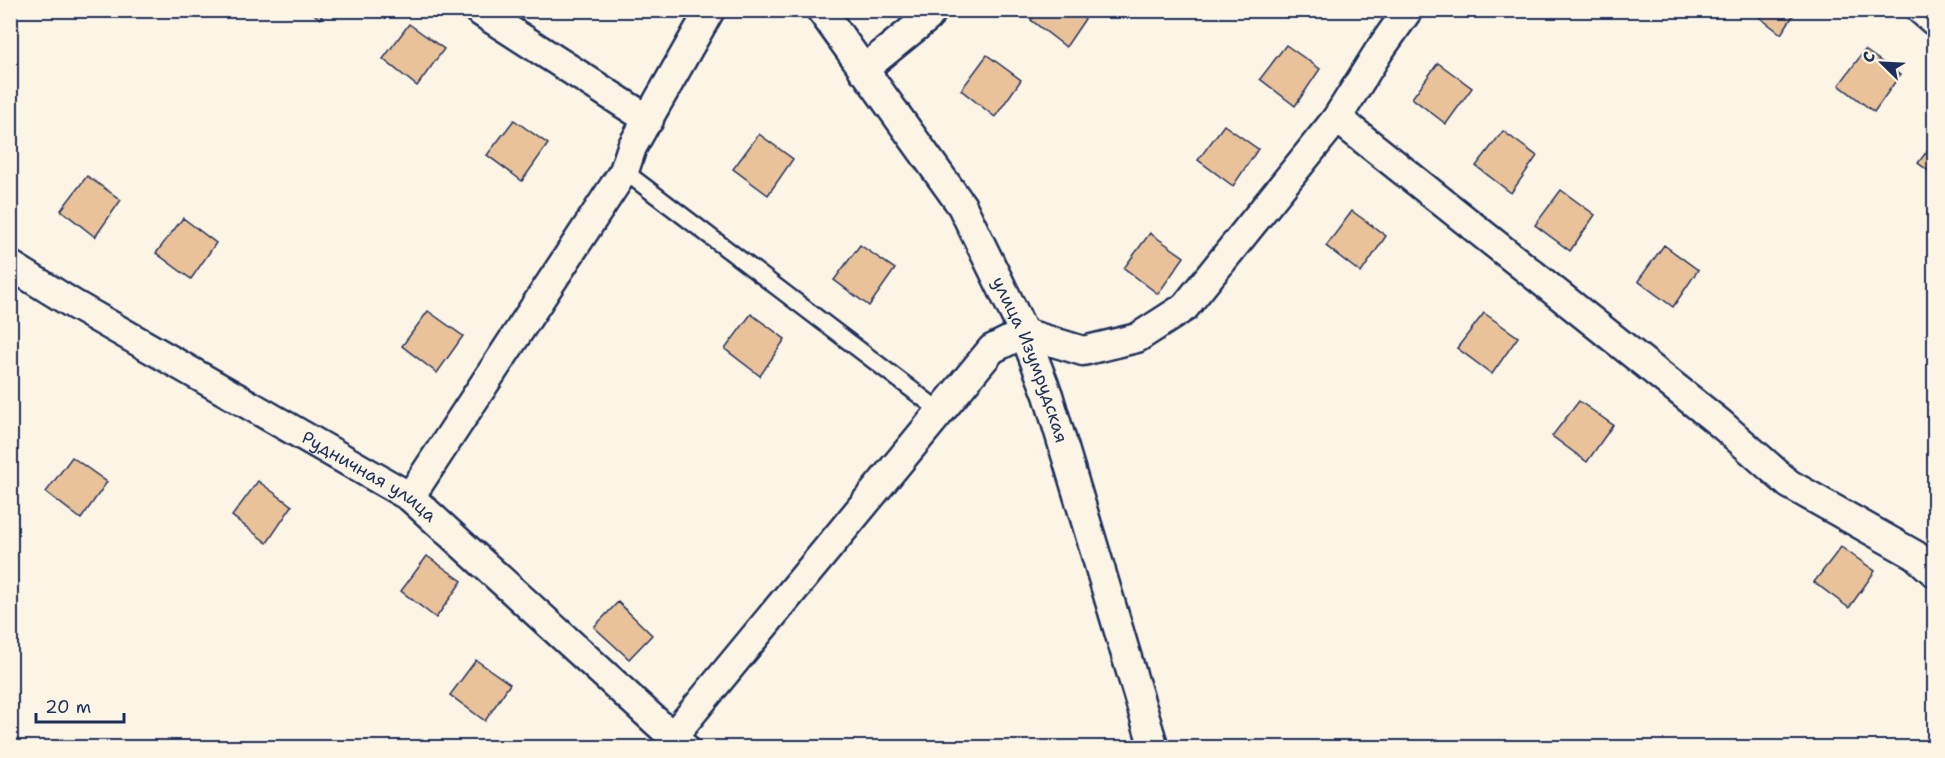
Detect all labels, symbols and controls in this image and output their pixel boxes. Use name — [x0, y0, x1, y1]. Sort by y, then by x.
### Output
north arrow — [1852, 33, 1912, 93]
text: С — [1857, 48, 1880, 66]
street label: улица Изумрудская — [986, 273, 1074, 446]
street label: Рудничная улица — [297, 425, 442, 528]
scale bar — [36, 686, 124, 724]
text: 20 m — [45, 695, 91, 719]

